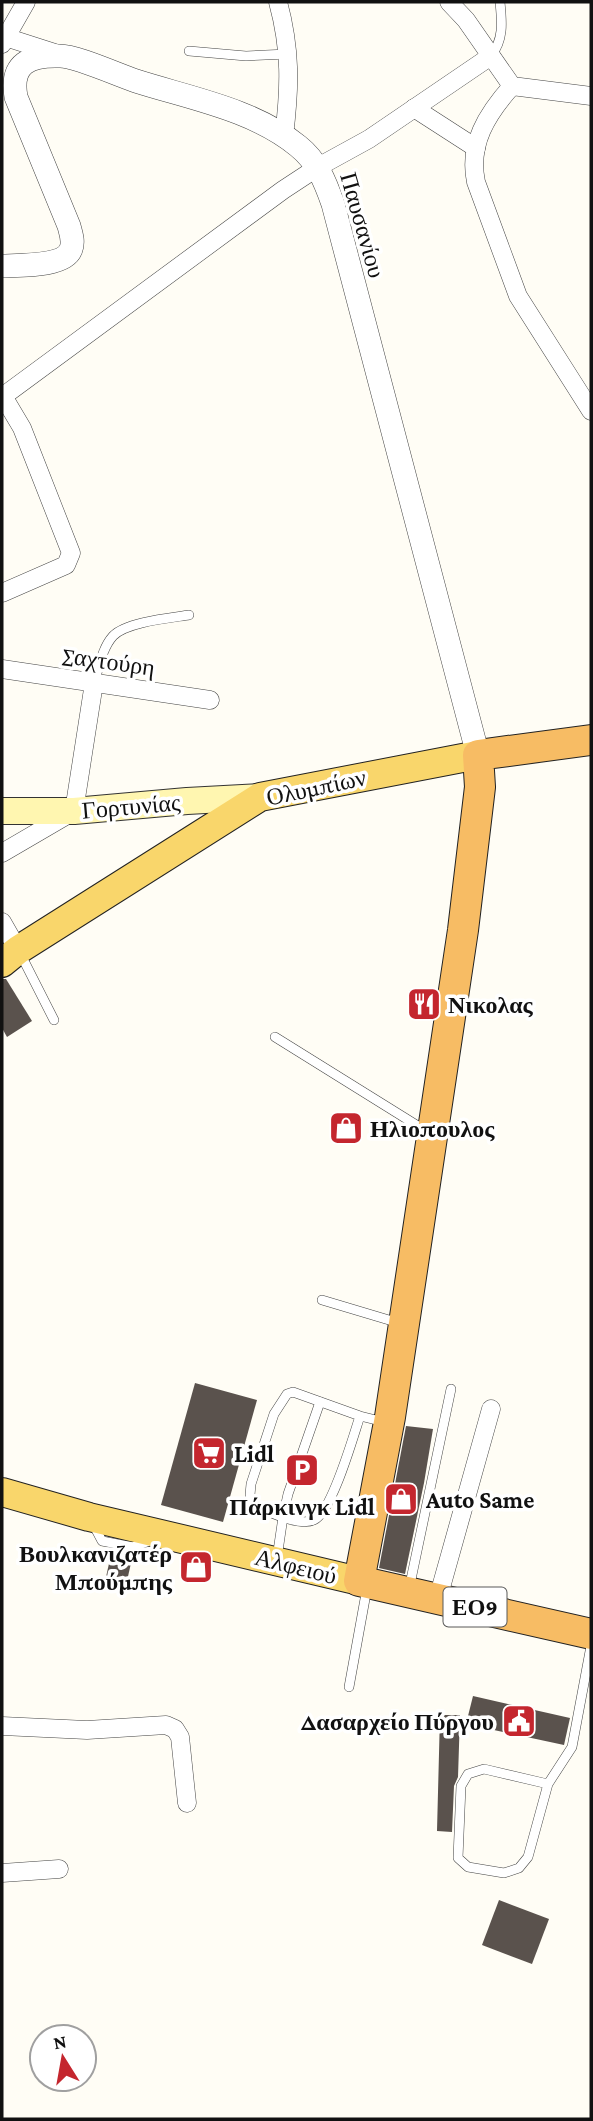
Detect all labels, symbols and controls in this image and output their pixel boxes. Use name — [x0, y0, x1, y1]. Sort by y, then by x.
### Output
street label: Παυσανίου — [335, 169, 391, 281]
street label: Σαχτούρη — [61, 641, 157, 681]
street label: Ολυμπίων — [264, 763, 368, 811]
street label: Γορτυνίας — [81, 788, 182, 824]
restaurant icon: Νικολας — [405, 985, 443, 1023]
place label: Νικολας — [448, 991, 534, 1018]
shop icon: Ηλιοπουλος — [327, 1109, 365, 1147]
place label: Ηλιοπουλος — [370, 1115, 495, 1142]
supermarket icon: Lidl — [190, 1434, 228, 1472]
place label: Lidl — [234, 1440, 274, 1467]
parking icon: Πάρκινγκ Lidl — [283, 1451, 321, 1489]
shop icon: Auto Same — [382, 1480, 420, 1518]
place label: Auto Same — [425, 1486, 534, 1513]
place label: Πάρκινγκ Lidl — [229, 1493, 375, 1520]
place label: Βουλκανιζατέρ Μπούμπης — [19, 1540, 173, 1595]
street label: Αλφειού — [252, 1543, 340, 1589]
shop icon: Βουλκανιζατέρ Μπούμπης — [177, 1548, 215, 1586]
road number: ΕΟ9 — [444, 1588, 506, 1626]
public building icon: Δασαρχείο Πύργου — [500, 1702, 538, 1740]
place label: Δασαρχείο Πύργου — [301, 1708, 494, 1735]
north arrow — [28, 2023, 98, 2093]
text: N — [51, 2030, 68, 2053]

